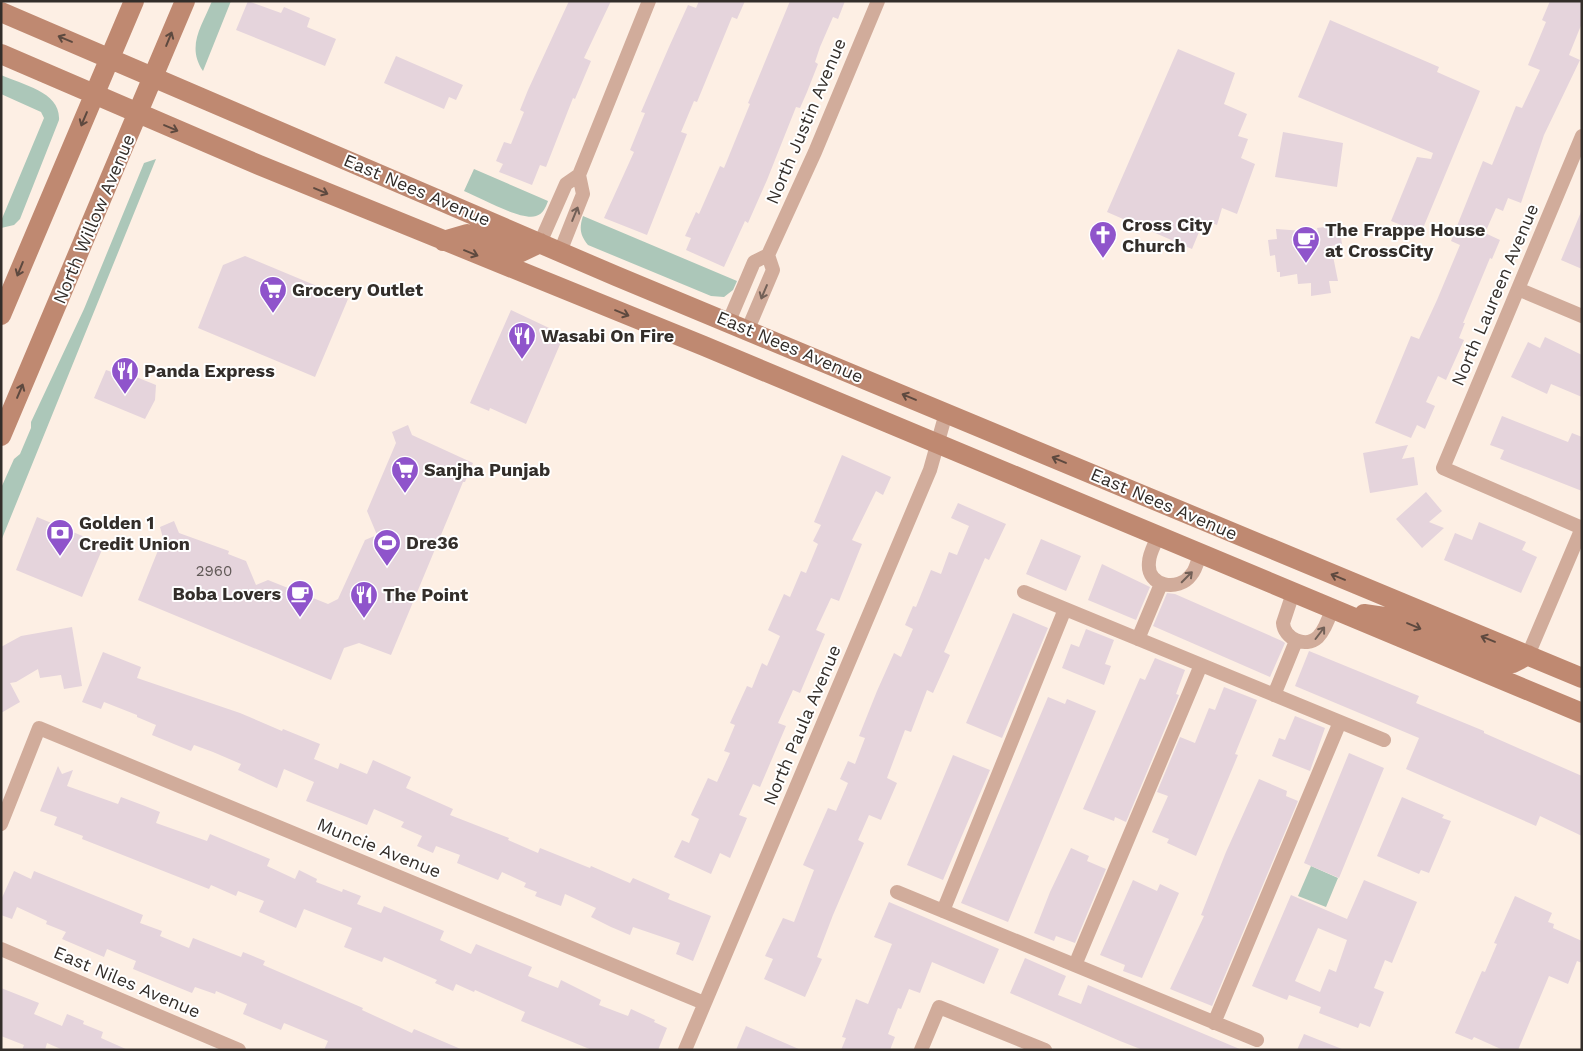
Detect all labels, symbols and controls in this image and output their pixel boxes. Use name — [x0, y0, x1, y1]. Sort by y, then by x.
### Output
one-way arrow — [165, 32, 175, 47]
one-way arrow — [58, 34, 73, 43]
street label: North Justin Avenue — [761, 35, 850, 207]
one-way arrow — [78, 111, 88, 126]
one-way arrow — [163, 124, 178, 134]
street label: North Willow Avenue — [48, 131, 139, 307]
street label: East Nees Avenue — [341, 149, 494, 230]
one-way arrow — [313, 187, 328, 196]
street label: North Laureen Avenue — [1447, 201, 1542, 389]
one-way arrow — [571, 207, 581, 222]
place label: Cross City Church — [1122, 214, 1213, 256]
place label: The Frappe House at CrossCity — [1325, 219, 1485, 261]
church icon: Cross City Church — [1088, 220, 1118, 259]
cafe icon: The Frappe House at CrossCity — [1291, 225, 1321, 264]
one-way arrow — [463, 248, 478, 258]
one-way arrow — [15, 261, 24, 276]
supermarket icon: Grocery Outlet — [258, 275, 288, 314]
place label: Grocery Outlet — [292, 279, 423, 300]
one-way arrow — [758, 285, 767, 300]
street label: East Nees Avenue — [714, 306, 867, 387]
one-way arrow — [614, 309, 629, 318]
restaurant icon: Wasabi On Fire — [507, 321, 537, 360]
place label: Wasabi On Fire — [541, 325, 674, 346]
restaurant icon: Panda Express — [110, 356, 140, 395]
place label: Panda Express — [144, 360, 275, 381]
one-way arrow — [16, 384, 26, 399]
one-way arrow — [902, 392, 917, 402]
supermarket icon: Sanjha Punjab — [390, 455, 420, 494]
one-way arrow — [1052, 455, 1067, 465]
place label: Sanjha Punjab — [424, 459, 550, 480]
street label: East Nees Avenue — [1088, 463, 1241, 544]
place label: Golden 1 Credit Union — [79, 512, 190, 554]
bank icon: Golden 1 Credit Union — [45, 518, 75, 557]
sports icon: Dre36 — [372, 528, 402, 567]
place label: Dre36 — [406, 532, 459, 553]
house number: 2960 — [196, 562, 232, 580]
one-way arrow — [1181, 571, 1193, 583]
one-way arrow — [1331, 572, 1346, 581]
cafe icon: Boba Lovers — [285, 579, 315, 618]
restaurant icon: The Point — [349, 580, 379, 619]
place label: Boba Lovers — [172, 583, 281, 604]
place label: The Point — [383, 584, 468, 605]
one-way arrow — [1406, 622, 1421, 631]
one-way arrow — [1315, 626, 1325, 640]
one-way arrow — [1481, 634, 1496, 643]
street label: North Paula Avenue — [758, 641, 845, 808]
street label: Muncie Avenue — [314, 813, 444, 882]
street label: East Niles Avenue — [51, 941, 204, 1022]

